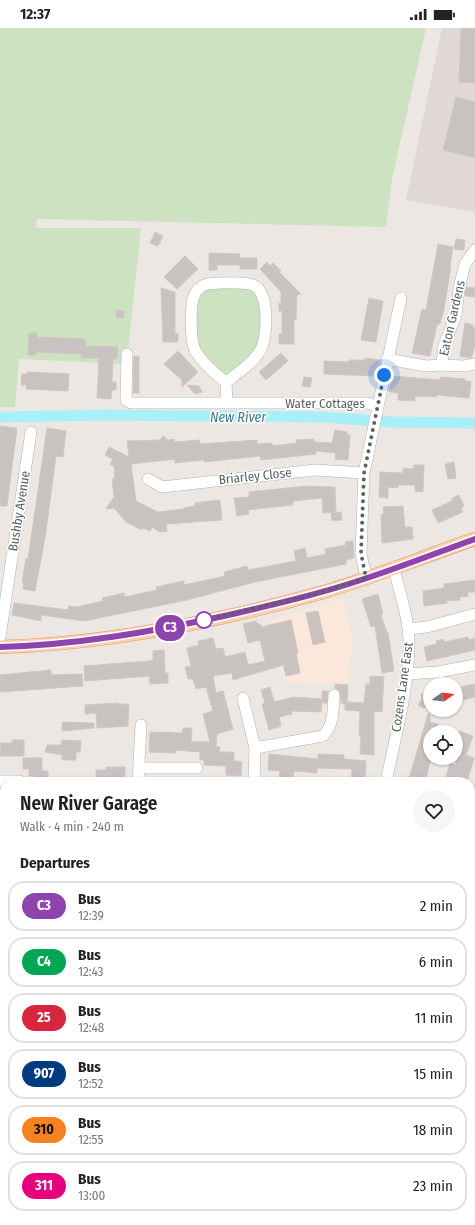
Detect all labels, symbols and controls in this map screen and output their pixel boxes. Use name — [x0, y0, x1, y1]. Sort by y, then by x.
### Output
text: 12:37 — [20, 5, 50, 23]
street label: Eaton Gardens — [436, 278, 468, 357]
your location — [374, 365, 394, 385]
street label: Water Cottages — [285, 396, 365, 411]
water label: New River — [210, 409, 267, 426]
street label: Briarley Close — [218, 465, 292, 487]
street label: Bushby Avenue — [5, 470, 33, 552]
unlabelled marker — [195, 611, 213, 629]
line badge: C3 — [152, 615, 188, 641]
text: C3 — [163, 619, 177, 636]
street label: Cozens Lane East — [388, 640, 416, 733]
north arrow — [423, 677, 463, 717]
map controls — [423, 677, 463, 765]
button: locate — [423, 725, 463, 765]
button: heart — [413, 790, 455, 832]
text: New River Garage — [20, 792, 157, 815]
text: Walk · 4 min · 240 m — [20, 819, 124, 834]
text: Departures — [20, 854, 90, 872]
text: Bus — [78, 890, 101, 908]
text: C3 — [37, 897, 51, 914]
text: 2 min — [420, 897, 453, 915]
text: 12:39 — [78, 908, 104, 923]
text: Bus — [78, 946, 101, 964]
text: C4 — [37, 953, 51, 970]
text: 6 min — [419, 953, 453, 971]
text: 12:43 — [78, 964, 103, 979]
text: Bus — [78, 1002, 101, 1020]
text: 25 — [37, 1009, 51, 1026]
text: 11 min — [415, 1009, 453, 1027]
text: 12:48 — [78, 1020, 104, 1035]
text: Bus — [78, 1058, 101, 1076]
text: 907 — [34, 1065, 54, 1082]
text: 15 min — [414, 1065, 453, 1083]
text: 12:52 — [78, 1076, 103, 1091]
text: Bus — [78, 1114, 101, 1132]
text: 310 — [34, 1121, 54, 1138]
text: 18 min — [413, 1121, 453, 1139]
text: 12:55 — [78, 1132, 103, 1147]
text: Bus — [78, 1170, 101, 1188]
text: 311 — [35, 1177, 53, 1194]
text: 23 min — [413, 1177, 453, 1195]
text: 13:00 — [78, 1188, 105, 1203]

